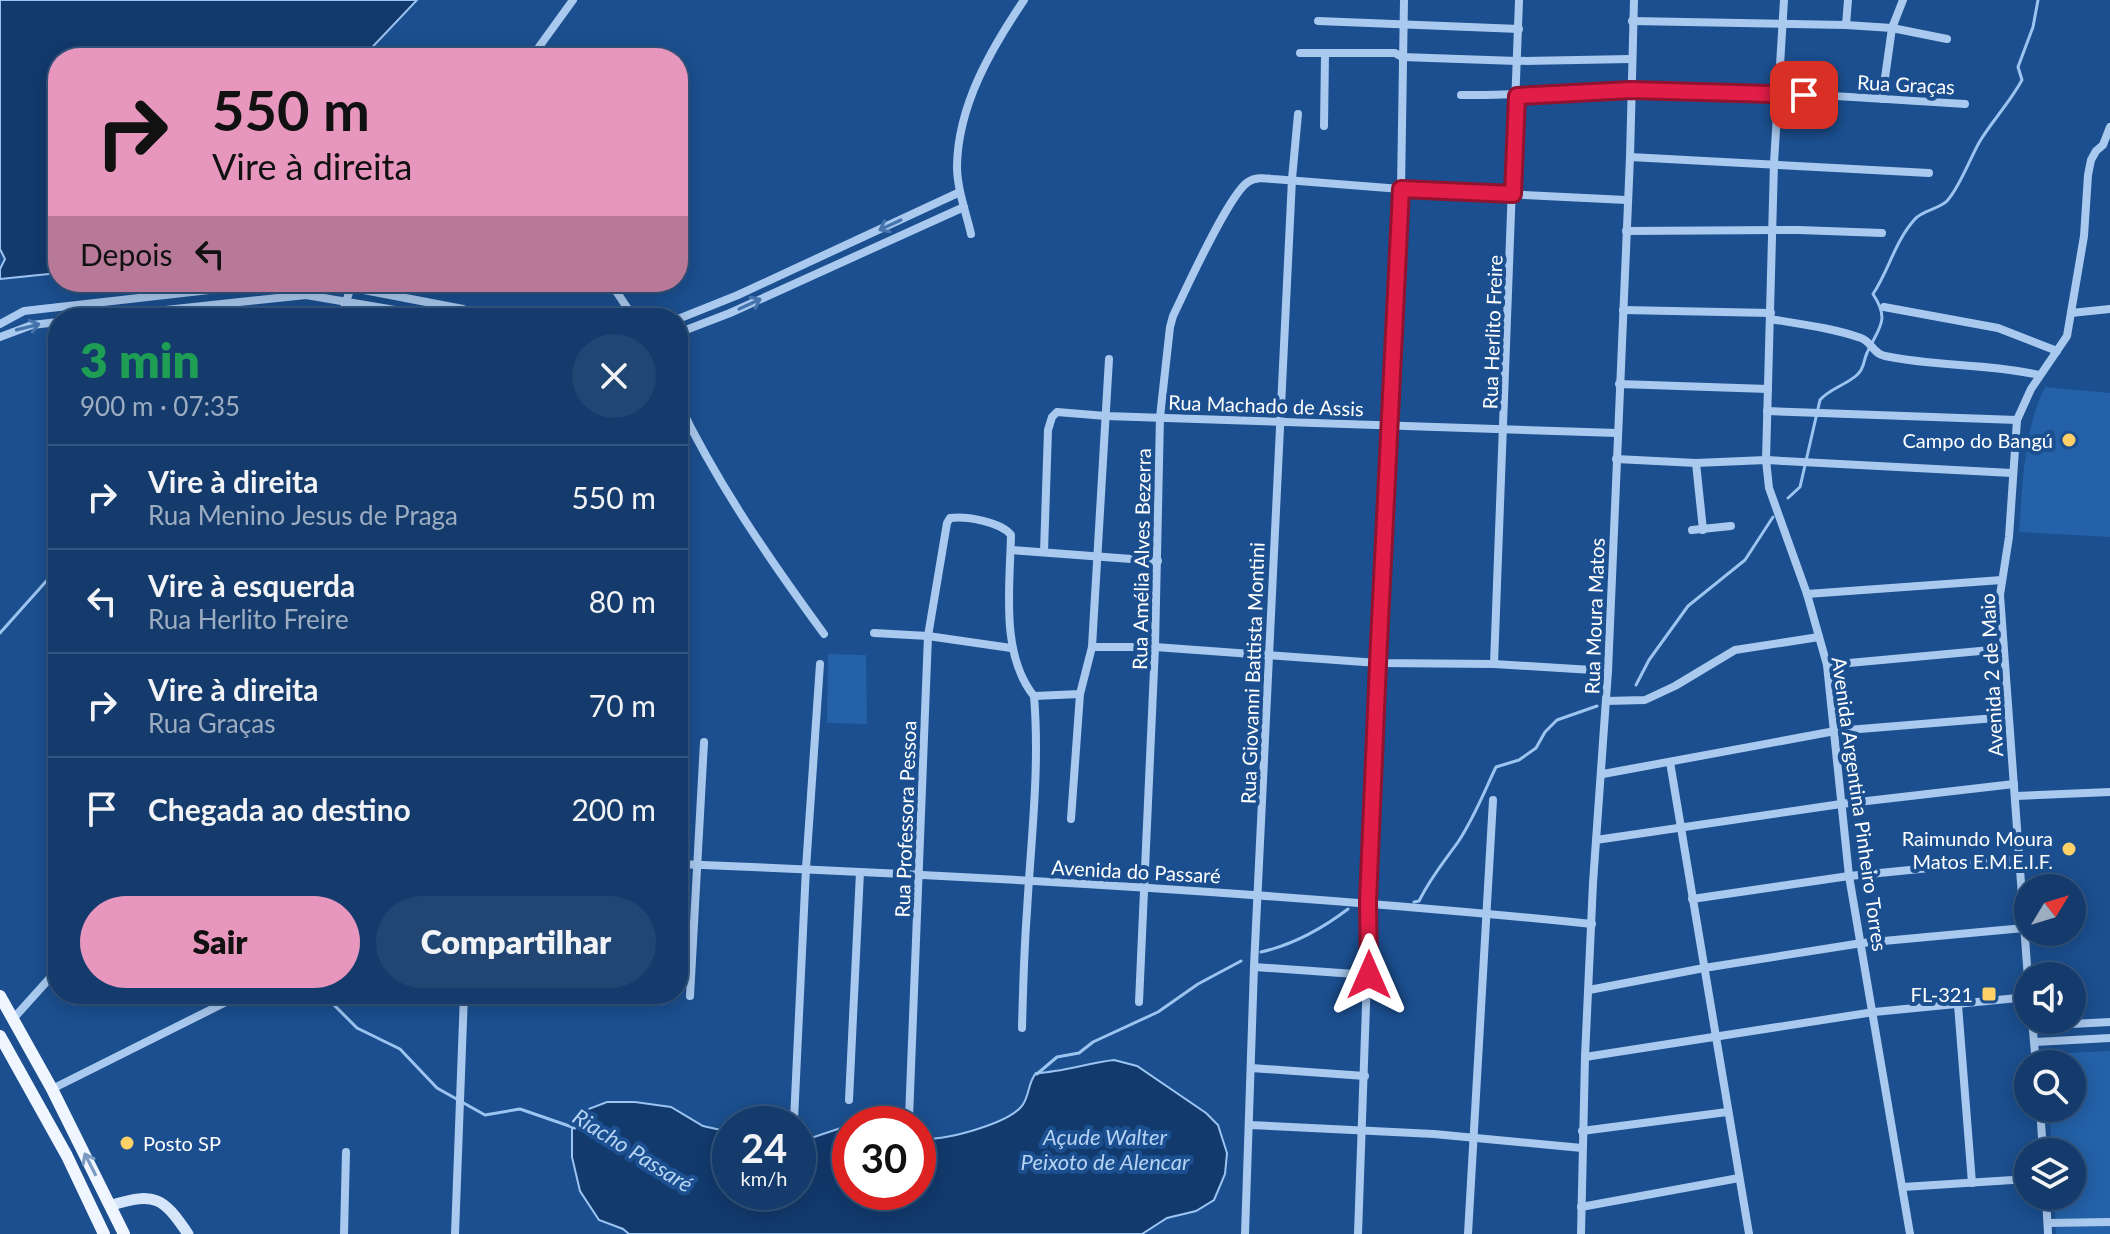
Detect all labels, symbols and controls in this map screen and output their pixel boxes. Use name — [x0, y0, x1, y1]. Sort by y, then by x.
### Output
pin — [1770, 61, 1838, 129]
street label: Rua Graças — [1856, 69, 1956, 99]
icon: arrive — [1782, 73, 1826, 117]
text: 550 m — [212, 76, 370, 143]
icon: right — [80, 80, 184, 184]
text: Vire à direita — [212, 144, 412, 188]
one-way arrow — [878, 219, 902, 234]
icon: left — [188, 232, 232, 276]
text: Depois — [80, 236, 172, 272]
street label: Rua Herlito Freire — [1477, 254, 1507, 410]
one-way arrow — [738, 296, 762, 311]
one-way arrow — [15, 319, 41, 334]
text: 3 min — [80, 331, 200, 388]
button: close — [572, 334, 656, 418]
text: 900 m · 07:35 — [80, 390, 240, 422]
street label: Rua Machado de Assis — [1168, 390, 1364, 420]
place label: Campo do Bangú — [1903, 428, 2053, 452]
marker: Campo do Bangú — [2060, 431, 2078, 449]
street label: Rua Amélia Alves Bezerra — [1127, 448, 1155, 670]
text: Vire à direita — [148, 463, 318, 499]
icon: right — [80, 475, 124, 519]
text: 550 m — [571, 479, 656, 515]
text: Rua Menino Jesus de Praga — [148, 499, 458, 531]
street label: Rua Moura Matos — [1579, 537, 1609, 695]
street label: Rua Giovanni Battista Montini — [1235, 542, 1269, 804]
text: Vire à esquerda — [148, 567, 355, 603]
icon: left — [80, 579, 124, 623]
text: 80 m — [589, 583, 656, 619]
street label: Avenida 2 de Maio — [1975, 593, 2007, 757]
text: Rua Herlito Freire — [148, 603, 349, 635]
street label: Avenida Argentina Pinheiro Torres — [1827, 655, 1893, 953]
text: Vire à direita — [148, 671, 318, 707]
icon: right — [80, 683, 124, 727]
text: 70 m — [589, 687, 656, 723]
text: Rua Graças — [148, 707, 275, 739]
street label: Rua Professora Pessoa — [890, 720, 920, 918]
icon: arrive — [80, 787, 124, 831]
text: Chegada ao destino — [148, 791, 411, 827]
text: 200 m — [571, 791, 656, 827]
place label: Raimundo Moura Matos E.M.E.I.F. — [1902, 826, 2053, 873]
marker: Raimundo Moura Matos E.M.E.I.F. — [2060, 840, 2078, 858]
street label: Avenida do Passaré — [1051, 855, 1221, 887]
north arrow — [2014, 874, 2086, 946]
map controls — [2014, 874, 2086, 1210]
button: Sair — [80, 896, 360, 988]
button: Compartilhar — [376, 896, 656, 988]
position arrow — [1327, 933, 1411, 1017]
button: sound — [2014, 962, 2086, 1034]
place label: FL-321 — [1911, 982, 1973, 1006]
marker: FL-321 — [1980, 985, 1998, 1003]
button: search — [2014, 1050, 2086, 1122]
water label: Riacho Passaré — [568, 1102, 698, 1198]
speed limit sign: 30 — [832, 1106, 936, 1210]
water label: Açude Walter Peixoto de Alencar — [1021, 1123, 1190, 1175]
text: 24 — [741, 1124, 787, 1172]
place label: Posto SP — [143, 1131, 221, 1155]
marker: Posto SP — [118, 1134, 136, 1152]
button: layers — [2014, 1138, 2086, 1210]
one-way arrow — [82, 1152, 98, 1176]
text: km/h — [741, 1166, 787, 1190]

